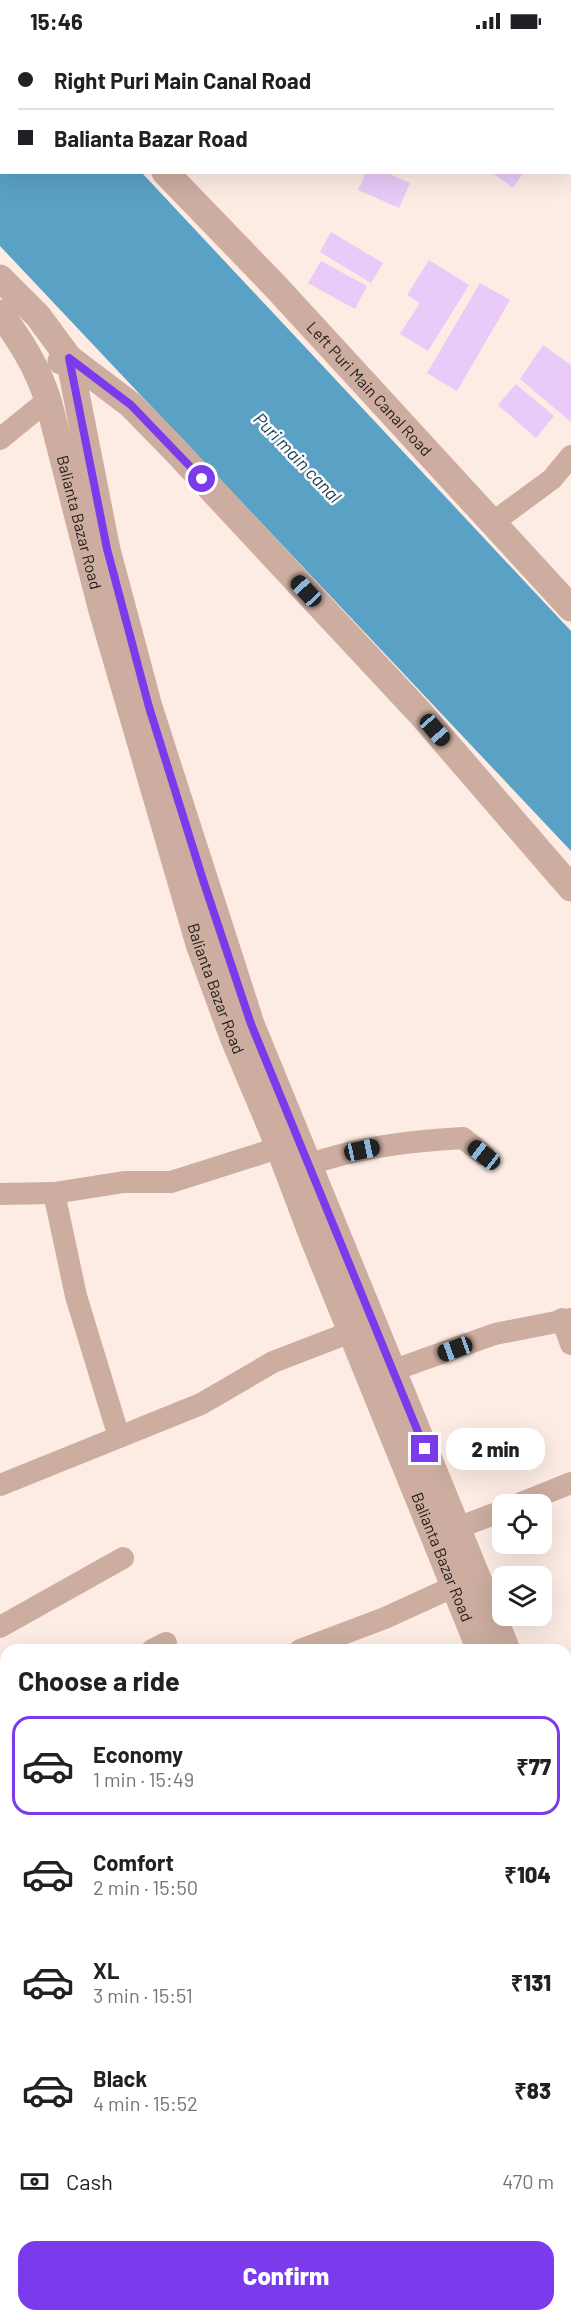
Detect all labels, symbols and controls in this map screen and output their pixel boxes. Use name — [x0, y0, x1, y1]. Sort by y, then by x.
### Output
text: 15:46 — [30, 8, 83, 34]
text: Right Puri Main Canal Road — [54, 67, 311, 93]
text: Balianta Bazar Road — [54, 125, 248, 151]
street label: Left Puri Main Canal Road — [303, 317, 436, 460]
water label: Puri main canal — [249, 408, 346, 507]
street label: Balianta Bazar Road — [53, 453, 106, 591]
route start — [188, 465, 215, 492]
car — [287, 572, 325, 610]
car — [416, 711, 454, 749]
street label: Balianta Bazar Road — [184, 921, 249, 1057]
car — [343, 1137, 381, 1163]
car — [464, 1137, 504, 1173]
car — [435, 1334, 475, 1364]
callout: 2 min — [446, 1428, 545, 1470]
route end — [411, 1435, 438, 1462]
text: 2 min — [471, 1437, 520, 1461]
street label: Balianta Bazar Road — [408, 1489, 477, 1624]
map controls — [492, 1494, 552, 1626]
button: locate — [492, 1494, 552, 1554]
button: layers — [492, 1566, 552, 1626]
text: Choose a ride — [18, 1664, 180, 1696]
icon: car — [21, 1739, 75, 1793]
text: Economy — [93, 1741, 183, 1767]
text: ₹77 — [516, 1753, 551, 1779]
text: 1 min · 15:49 — [93, 1767, 194, 1791]
icon: car — [21, 1847, 75, 1901]
text: Comfort — [93, 1849, 174, 1875]
text: ₹104 — [504, 1861, 551, 1887]
text: 2 min · 15:50 — [93, 1875, 198, 1899]
icon: car — [21, 1955, 75, 2009]
text: XL — [93, 1957, 119, 1983]
text: ₹131 — [511, 1969, 551, 1995]
text: 3 min · 15:51 — [93, 1983, 193, 2007]
icon: car — [21, 2063, 75, 2117]
text: Black — [93, 2065, 147, 2091]
text: ₹83 — [514, 2077, 551, 2103]
text: 4 min · 15:52 — [93, 2091, 198, 2115]
icon: cash — [18, 2165, 51, 2198]
text: Cash — [66, 2168, 113, 2194]
text: 470 m — [502, 2169, 554, 2193]
button: Confirm — [18, 2241, 554, 2310]

